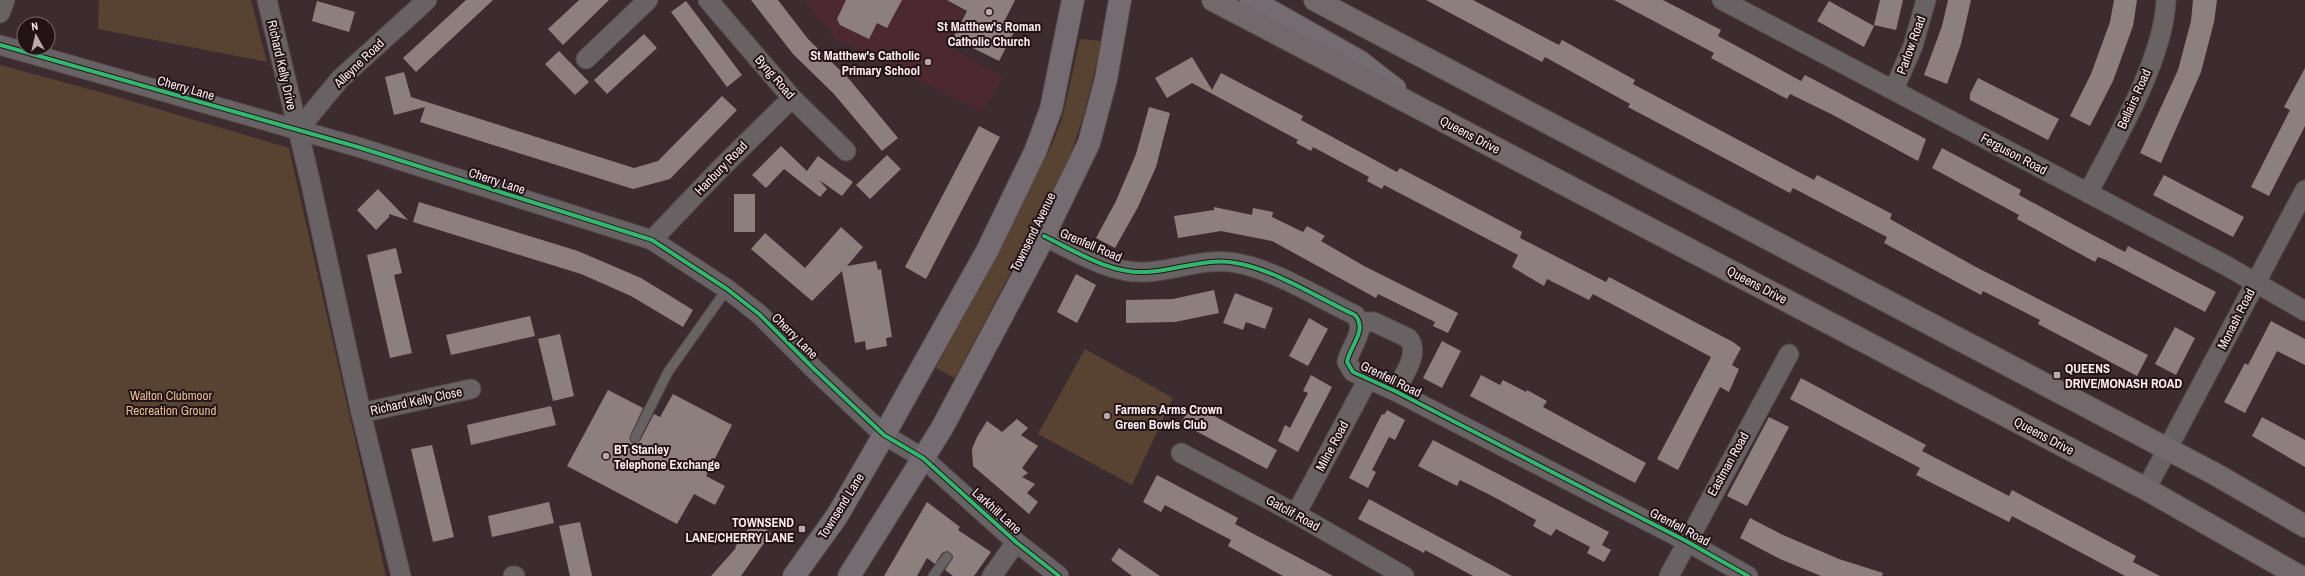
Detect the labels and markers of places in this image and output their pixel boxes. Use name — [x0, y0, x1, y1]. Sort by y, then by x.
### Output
marker: St Matthew's Roman Catholic Church — [984, 7, 994, 17]
place label: St Matthew's Roman Catholic Church — [937, 18, 1041, 50]
place label: St Matthew's Catholic Primary School — [810, 47, 920, 79]
marker: St Matthew's Catholic Primary School — [923, 57, 933, 67]
place label: QUEENS DRIVE/MONASH ROAD — [2065, 360, 2183, 392]
marker: QUEENS DRIVE/MONASH ROAD — [2052, 370, 2062, 380]
place label: Farmers Arms Crown Green Bowls Club — [1115, 401, 1223, 433]
marker: Farmers Arms Crown Green Bowls Club — [1102, 411, 1112, 421]
place label: BT Stanley Telephone Exchange — [614, 441, 720, 473]
marker: BT Stanley Telephone Exchange — [601, 451, 611, 461]
place label: TOWNSEND LANE/CHERRY LANE — [686, 514, 794, 546]
marker: TOWNSEND LANE/CHERRY LANE — [797, 524, 807, 534]

